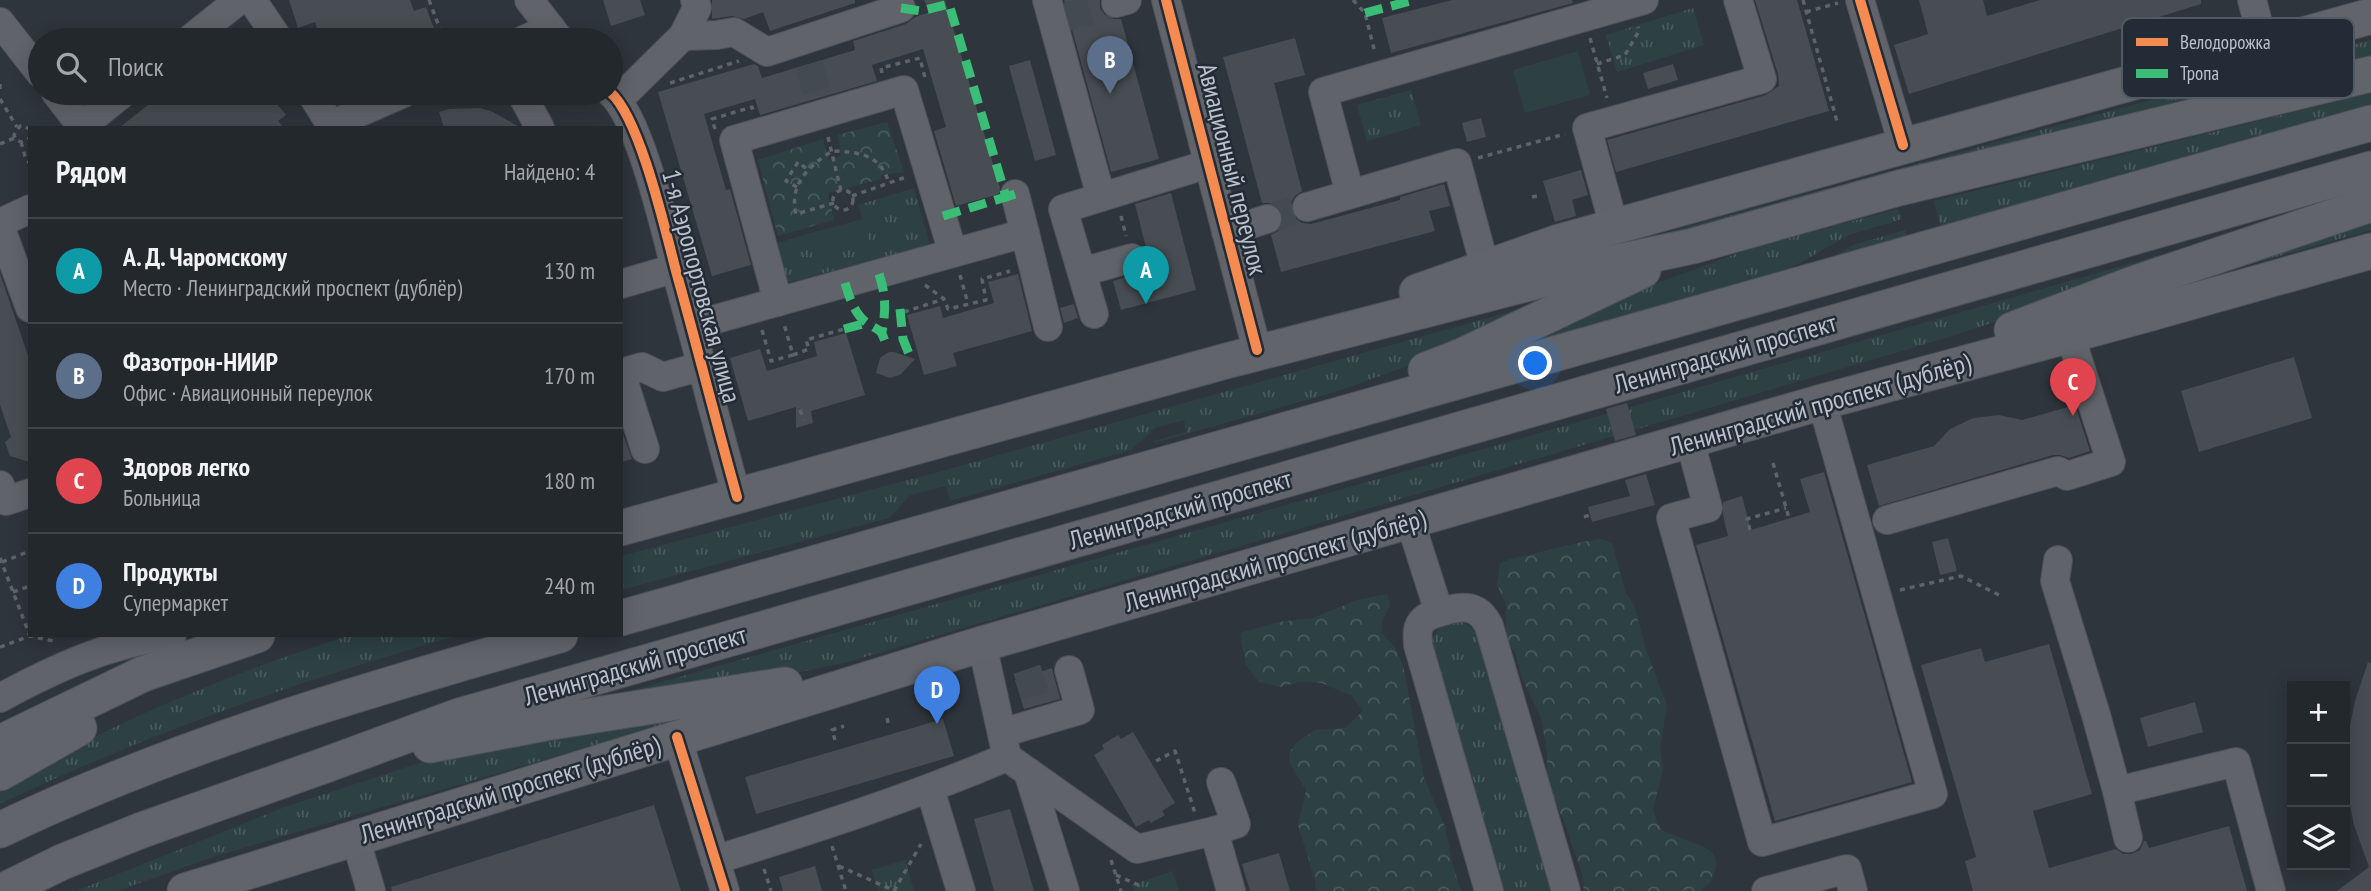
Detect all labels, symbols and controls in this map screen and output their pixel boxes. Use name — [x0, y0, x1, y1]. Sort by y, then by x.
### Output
legend — [2122, 18, 2354, 98]
search box — [28, 28, 623, 105]
text: Велодорожка — [2180, 30, 2271, 54]
pin: B — [1087, 36, 1133, 94]
icon: search — [52, 48, 90, 86]
text: Поиск — [108, 50, 164, 83]
street label: Авиационный переулок — [1191, 60, 1275, 278]
text: Тропа — [2180, 61, 2219, 85]
text: Рядом — [56, 152, 127, 191]
text: Найдено: 4 — [504, 157, 595, 186]
street label: 1-я Аэропортовская улица — [655, 166, 749, 406]
text: А. Д. Чаромскому — [123, 240, 287, 273]
pin: A — [1123, 246, 1169, 304]
text: A — [73, 256, 85, 285]
text: 130 m — [544, 256, 595, 285]
text: Место · Ленинградский проспект (дублёр) — [123, 273, 462, 302]
street label: Ленинградский проспект — [1609, 305, 1841, 401]
text: Фазотрон-НИИР — [123, 345, 278, 378]
street label: Ленинградский проспект (дублёр) — [1665, 345, 1974, 463]
your location — [1518, 346, 1552, 380]
pin: C — [2050, 358, 2096, 416]
text: B — [73, 361, 85, 390]
text: 170 m — [544, 361, 595, 390]
text: Офис · Авиационный переулок — [123, 378, 373, 407]
text: Здоров легко — [123, 450, 250, 483]
street label: Ленинградский проспект — [1064, 461, 1296, 557]
text: C — [74, 466, 84, 495]
text: 180 m — [544, 466, 595, 495]
text: Больница — [123, 483, 201, 512]
street label: Ленинградский проспект (дублёр) — [1120, 501, 1429, 619]
text: Продукты — [123, 555, 218, 588]
text: D — [73, 571, 85, 600]
text: 240 m — [544, 571, 595, 600]
text: Супермаркет — [123, 588, 228, 617]
street label: Ленинградский проспект — [519, 617, 751, 713]
pin: D — [914, 666, 960, 724]
map controls — [2287, 681, 2350, 870]
button: + — [2287, 681, 2350, 744]
street label: Ленинградский проспект (дублёр) — [355, 728, 664, 851]
button: − — [2287, 744, 2350, 807]
button: layers — [2287, 807, 2350, 870]

